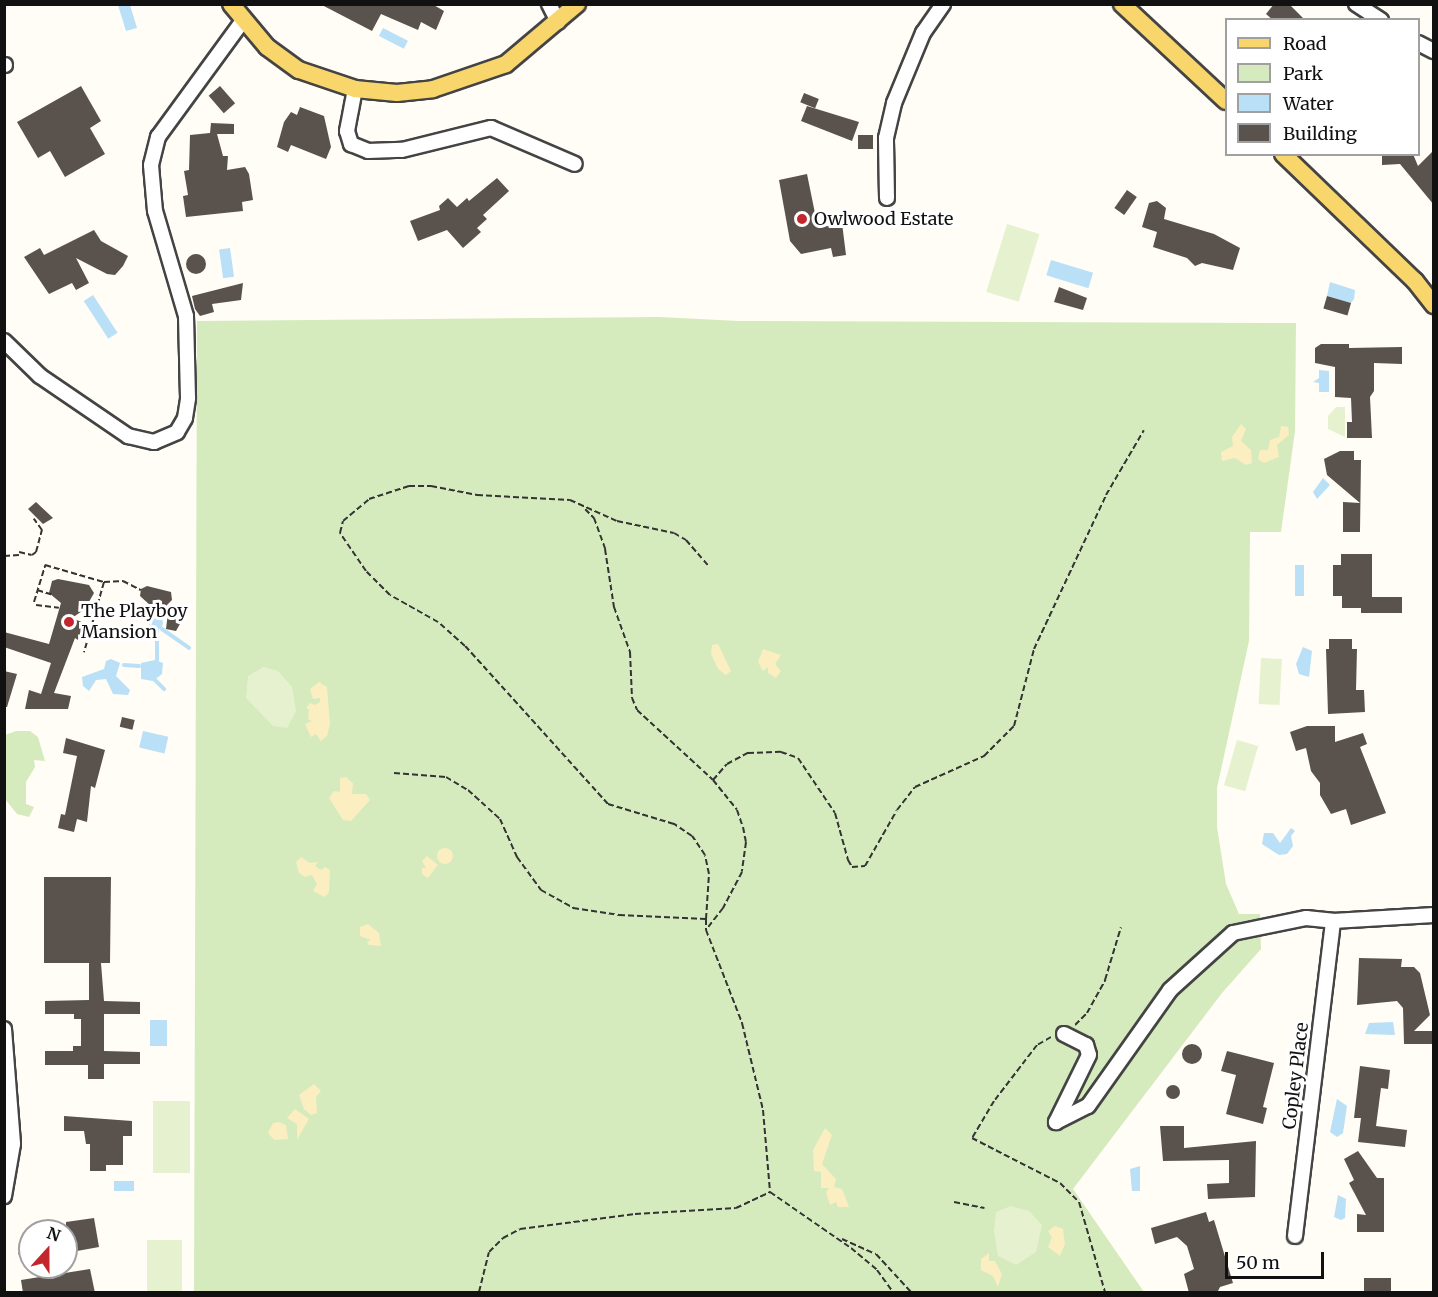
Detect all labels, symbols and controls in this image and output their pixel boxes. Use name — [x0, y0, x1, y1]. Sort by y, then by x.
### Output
legend — [1225, 18, 1420, 156]
text: Road — [1283, 32, 1327, 55]
text: Park — [1283, 62, 1323, 85]
text: Water — [1283, 92, 1334, 115]
text: Building — [1283, 122, 1357, 145]
place label: Owlwood Estate — [814, 208, 953, 230]
marker: Owlwood Estate — [795, 212, 809, 226]
place label: The Playboy Mansion — [81, 601, 188, 644]
marker: The Playboy Mansion — [62, 615, 76, 629]
street label: Copley Place — [1279, 1021, 1313, 1131]
north arrow — [18, 1219, 78, 1279]
text: N — [44, 1222, 63, 1246]
scale bar — [1228, 1240, 1327, 1278]
text: 50 m — [1236, 1251, 1280, 1274]

